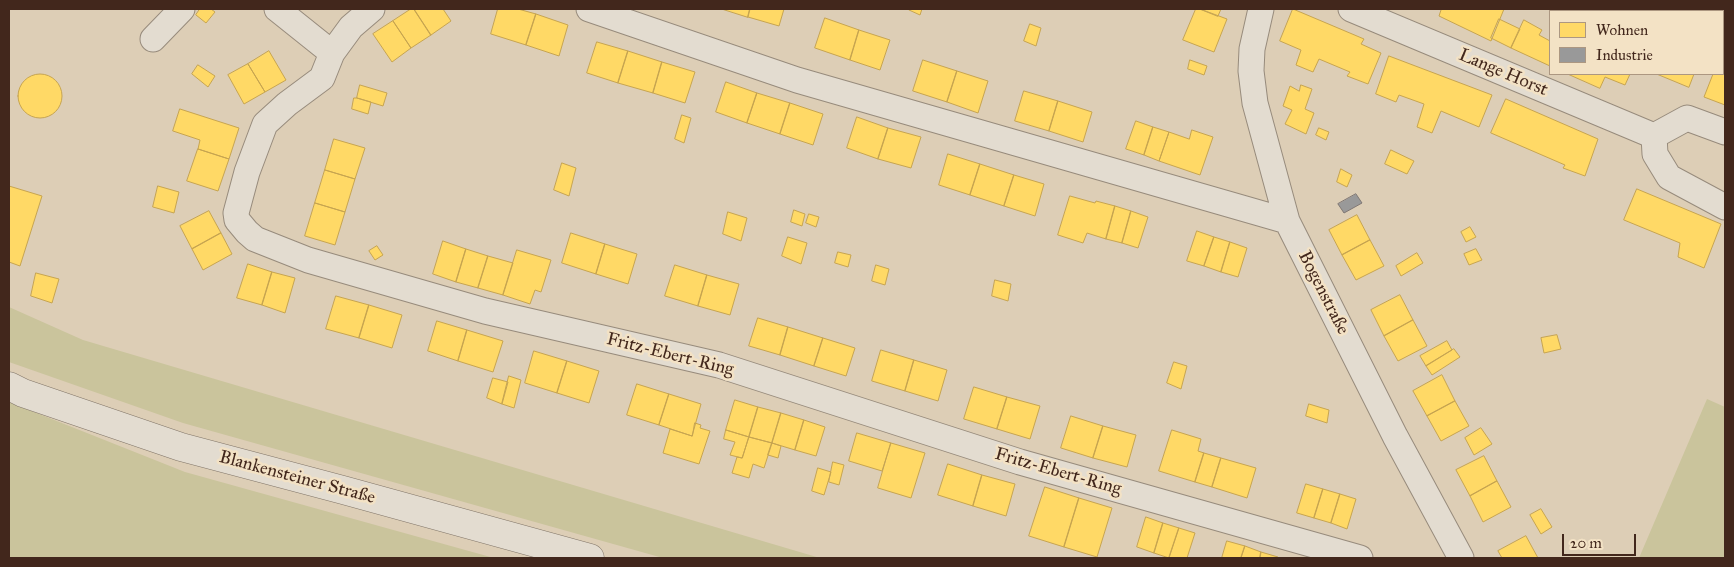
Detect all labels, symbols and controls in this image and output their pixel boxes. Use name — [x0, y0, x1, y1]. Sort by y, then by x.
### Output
legend — [1549, 10, 1724, 75]
text: Wohnen — [1596, 21, 1648, 39]
street label: Lange Horst — [1455, 45, 1551, 101]
text: Industrie — [1596, 46, 1653, 64]
street label: Bogenstraße — [1293, 248, 1353, 338]
street label: Fritz-Ebert-Ring — [604, 329, 736, 381]
street label: Fritz-Ebert-Ring — [992, 444, 1124, 500]
street label: Blankensteiner Straße — [217, 447, 377, 509]
scale bar — [1564, 524, 1638, 556]
text: 20 m — [1570, 534, 1602, 552]

